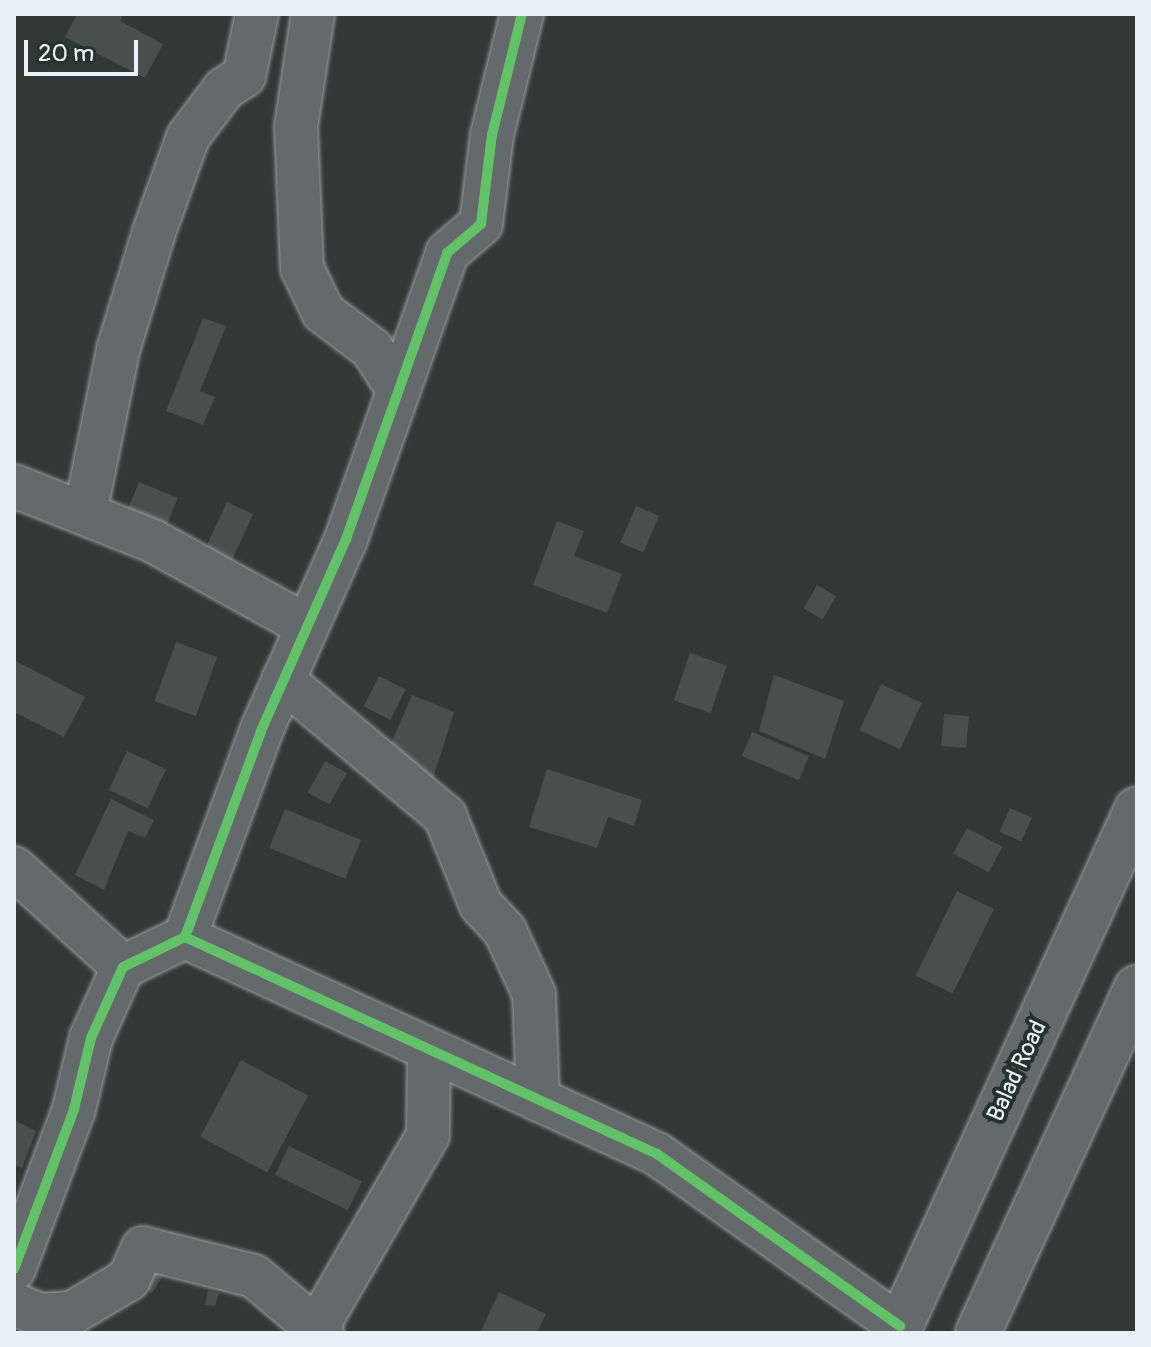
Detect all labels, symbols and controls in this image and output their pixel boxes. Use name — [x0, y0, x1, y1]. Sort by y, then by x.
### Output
scale bar — [28, 24, 142, 74]
text: 20 m — [38, 39, 94, 68]
street label: Balad Road — [981, 1016, 1053, 1126]

